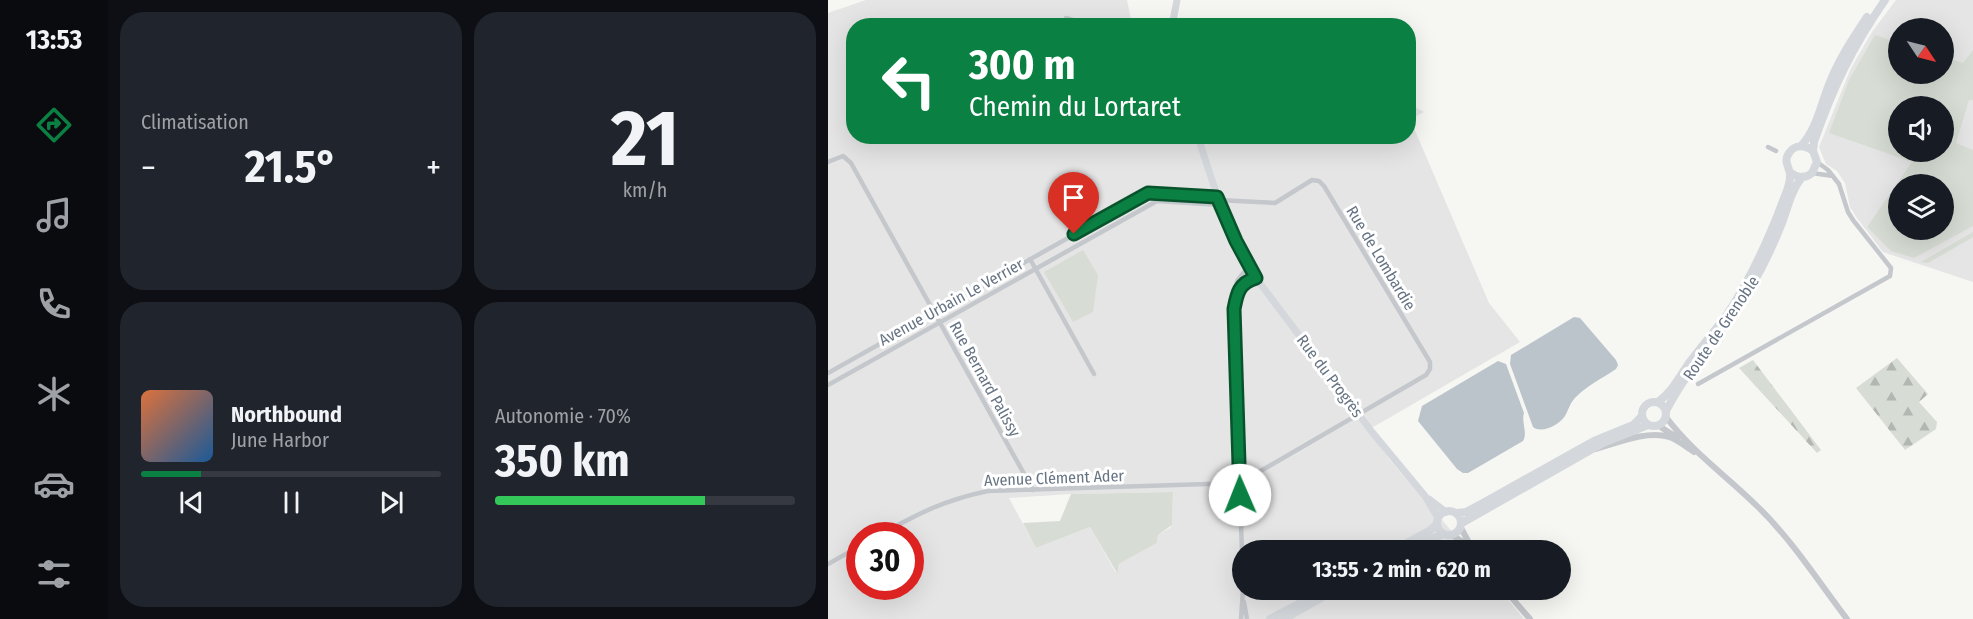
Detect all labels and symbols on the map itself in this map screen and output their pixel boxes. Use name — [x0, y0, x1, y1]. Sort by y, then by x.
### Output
north arrow — [1888, 18, 1954, 84]
pin — [1048, 172, 1099, 234]
street label: Rue de Lombardie — [1342, 202, 1420, 314]
street label: Avenue Urbain Le Verrier — [876, 254, 1027, 350]
street label: Route de Grenoble — [1679, 272, 1763, 384]
street label: Rue Bernard Palissy — [946, 318, 1025, 441]
street label: Rue du Progrès — [1293, 331, 1367, 421]
position arrow — [1208, 463, 1272, 527]
street label: Avenue Clément Ader — [984, 466, 1125, 490]
speed limit sign: 30 — [846, 522, 924, 600]

